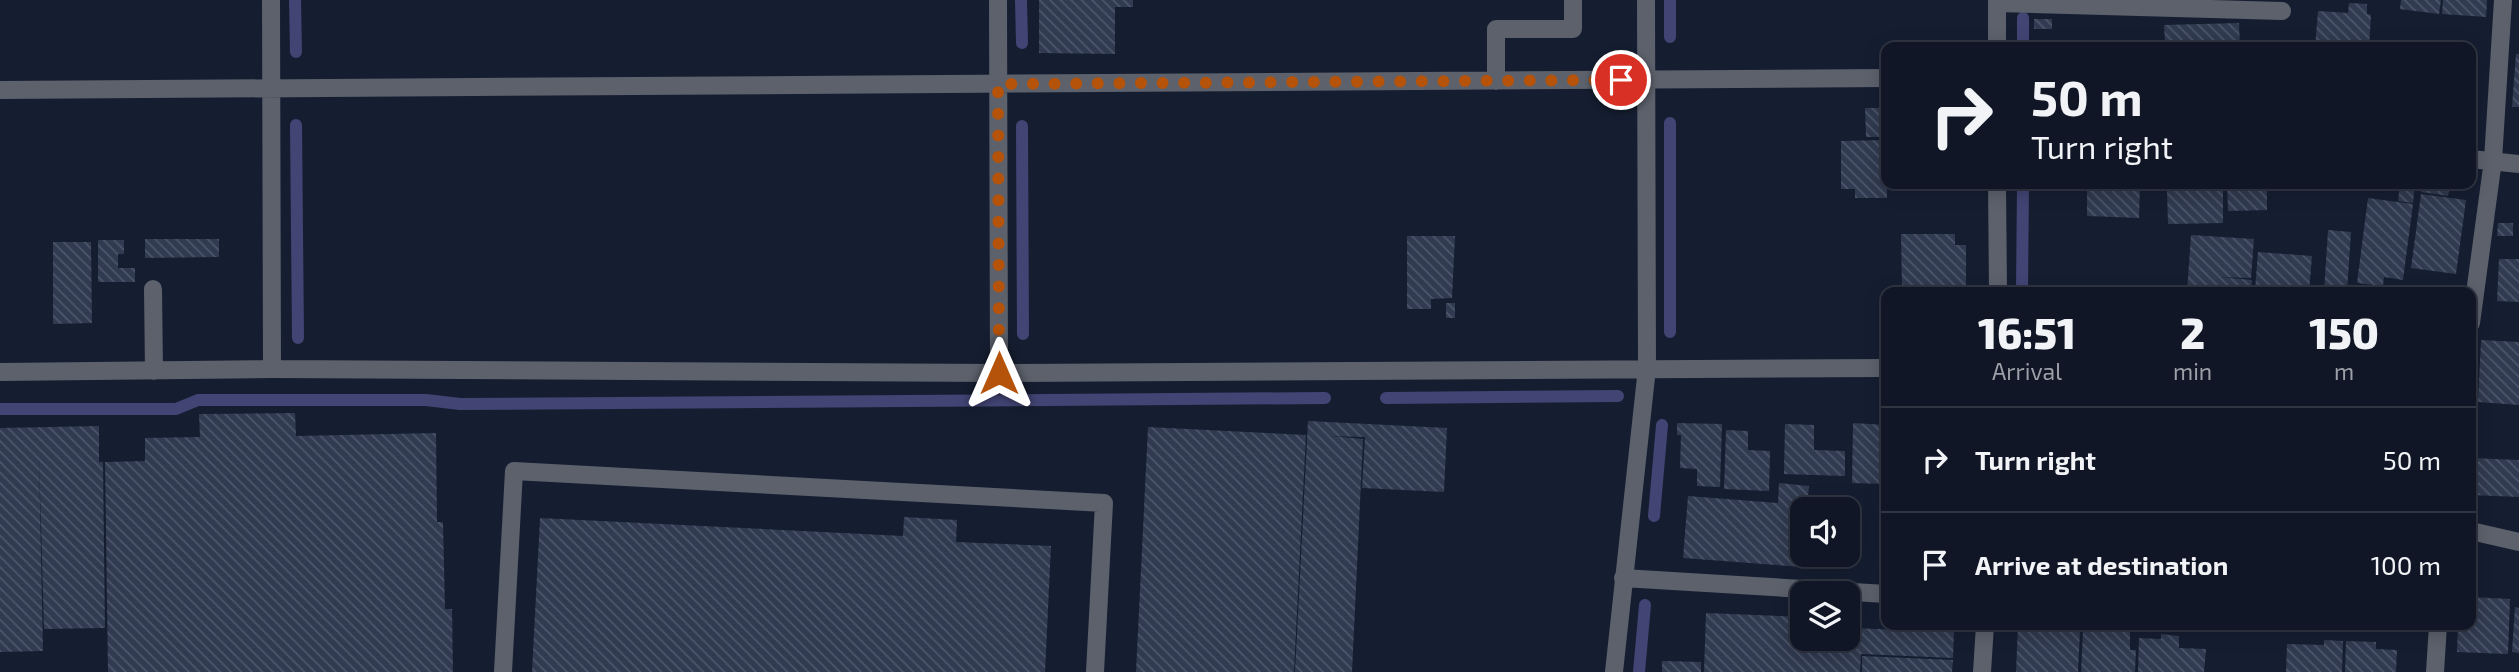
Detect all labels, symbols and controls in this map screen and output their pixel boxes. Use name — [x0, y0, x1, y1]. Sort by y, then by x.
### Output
pin — [1591, 50, 1651, 110]
icon: arrive — [1602, 61, 1640, 99]
text: 50 m — [2031, 67, 2143, 126]
icon: right — [1916, 70, 2007, 161]
text: Turn right — [2031, 127, 2173, 165]
text: 16:51 — [1978, 307, 2076, 357]
text: 2 — [2180, 307, 2205, 357]
text: 150 — [2309, 307, 2379, 357]
position arrow — [962, 336, 1036, 410]
text: Arrival — [1992, 357, 2062, 385]
text: min — [2173, 357, 2212, 385]
text: m — [2334, 357, 2354, 385]
icon: right — [1916, 441, 1954, 479]
text: Turn right — [1975, 444, 2096, 475]
text: 50 m — [2383, 444, 2441, 475]
map controls — [1790, 497, 1860, 651]
button: sound — [1790, 497, 1860, 567]
icon: arrive — [1916, 546, 1954, 584]
text: Arrive at destination — [1975, 549, 2228, 580]
text: 100 m — [2371, 549, 2441, 580]
button: layers — [1790, 581, 1860, 651]

